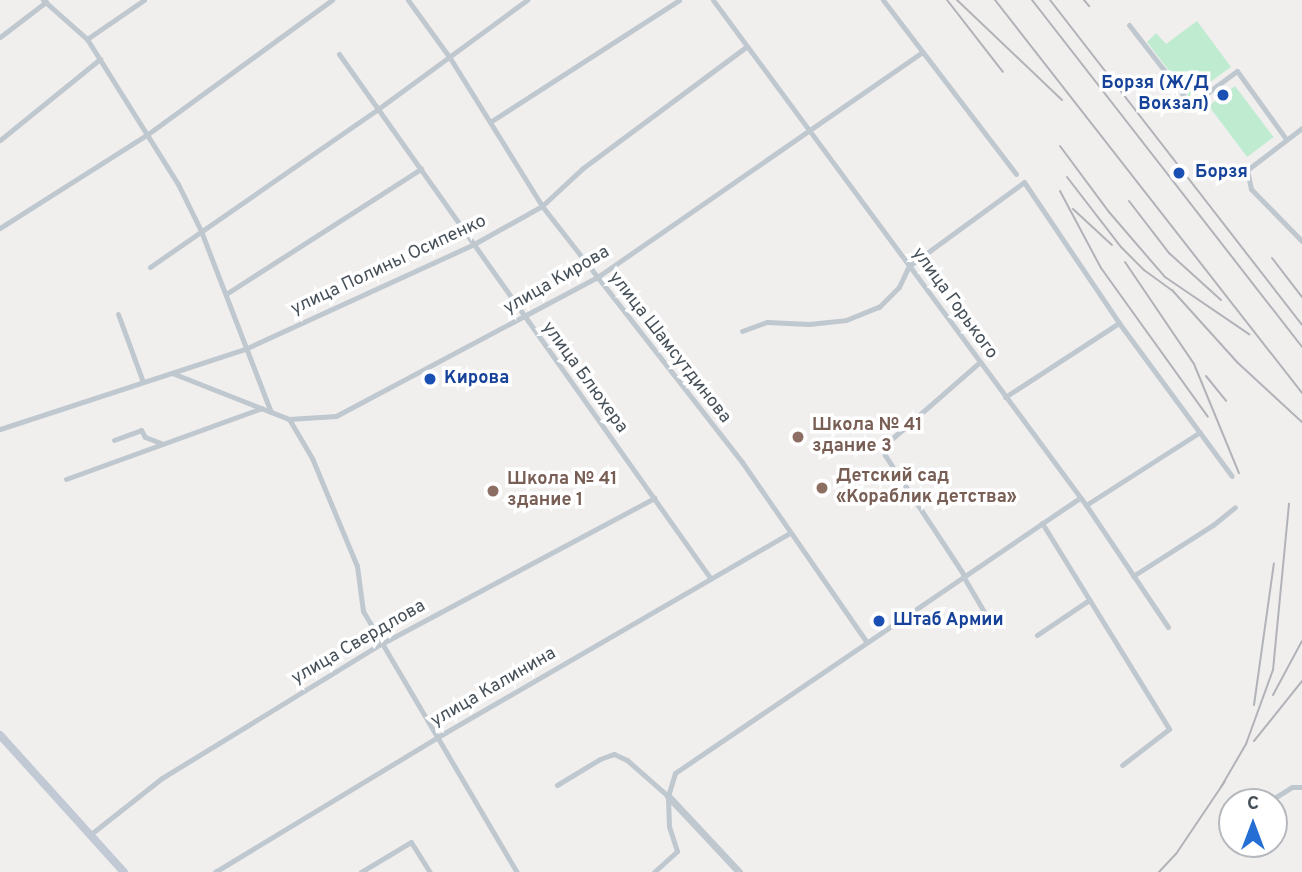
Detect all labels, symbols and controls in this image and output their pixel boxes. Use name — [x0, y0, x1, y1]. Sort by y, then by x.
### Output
place label: Борзя (Ж/Д Вокзал) — [1101, 74, 1209, 116]
marker: Борзя (Ж/Д Вокзал) — [1215, 87, 1231, 103]
place label: Борзя — [1195, 162, 1248, 184]
marker: Борзя — [1169, 163, 1189, 183]
street label: улица Полины Осипенко — [288, 211, 490, 321]
street label: улица Кирова — [500, 242, 614, 320]
street label: улица Горького — [906, 244, 1002, 364]
street label: улица Шамсутдинова — [603, 268, 735, 428]
street label: улица Блюхера — [536, 318, 632, 438]
place label: Кирова — [444, 368, 509, 390]
marker: Кирова — [422, 371, 438, 387]
place label: Школа № 41 здание 3 — [812, 416, 923, 458]
marker: Школа № 41 здание 3 — [790, 429, 806, 445]
place label: Детский сад «Кораблик детства» — [836, 467, 1017, 510]
place label: Школа № 41 здание 1 — [507, 470, 618, 512]
marker: Детский сад «Кораблик детства» — [814, 480, 830, 496]
marker: Школа № 41 здание 1 — [485, 483, 501, 499]
street label: улица Свердлова — [288, 596, 430, 690]
place label: Штаб Армии — [893, 610, 1004, 632]
marker: Штаб Армии — [871, 613, 887, 629]
street label: улица Калинина — [428, 643, 560, 733]
north arrow — [1218, 788, 1288, 858]
text: С — [1247, 792, 1259, 816]

